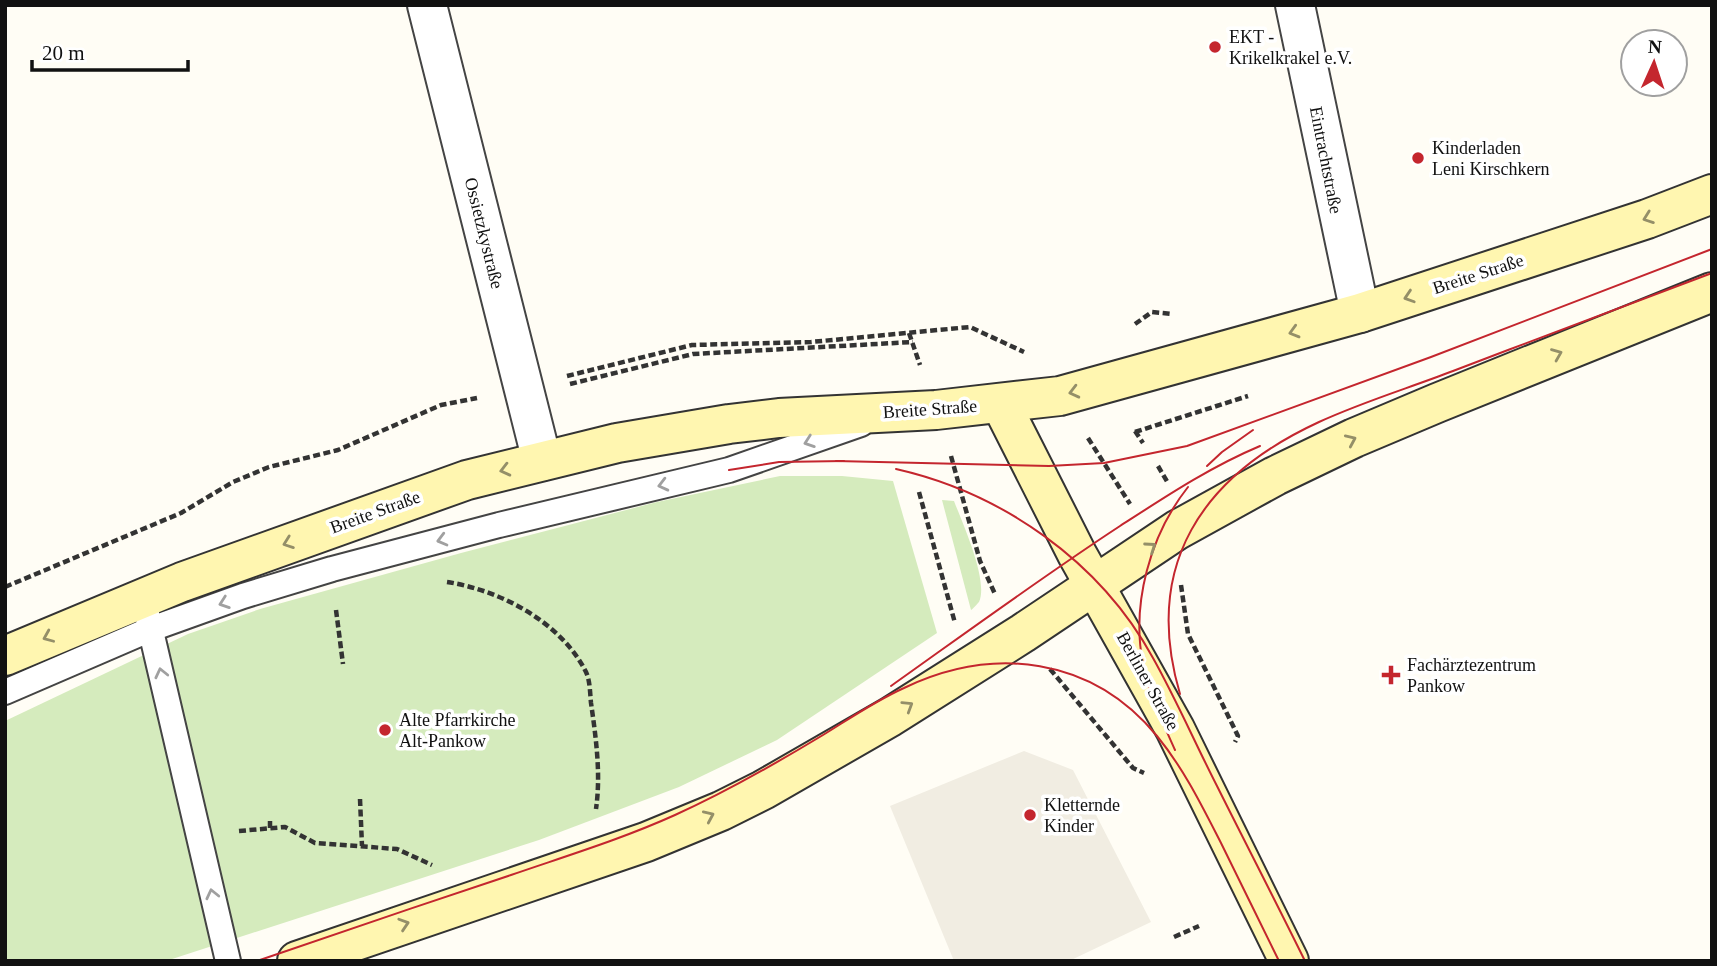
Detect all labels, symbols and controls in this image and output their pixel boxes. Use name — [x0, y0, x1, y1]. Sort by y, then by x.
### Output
place label: EKT - Krikelkrakel e.V. — [1229, 27, 1352, 68]
scale bar — [32, 28, 187, 72]
north arrow — [1619, 28, 1689, 98]
text: N — [1647, 36, 1663, 57]
marker: EKT - Krikelkrakel e.V. — [1207, 39, 1223, 55]
text: 20 m — [42, 41, 85, 65]
street label: Eintrachtstraße — [1306, 105, 1346, 215]
place label: Kinderladen Leni Kirschkern — [1432, 138, 1549, 179]
marker: Kinderladen Leni Kirschkern — [1410, 150, 1426, 166]
street label: Ossietzkystraße — [461, 175, 507, 291]
one-way arrow — [1642, 210, 1654, 224]
street label: Breite Straße — [1430, 250, 1526, 298]
one-way arrow — [1403, 289, 1415, 303]
one-way arrow — [1288, 323, 1300, 338]
one-way arrow — [1551, 349, 1563, 363]
one-way arrow — [1069, 384, 1081, 398]
street label: Breite Straße — [882, 396, 978, 422]
one-way arrow — [803, 434, 815, 448]
one-way arrow — [1344, 434, 1356, 448]
one-way arrow — [499, 462, 511, 476]
one-way arrow — [657, 477, 669, 491]
street label: Breite Straße — [327, 486, 423, 538]
one-way arrow — [436, 532, 448, 546]
one-way arrow — [282, 535, 294, 549]
one-way arrow — [1143, 543, 1156, 555]
one-way arrow — [218, 595, 230, 609]
street label: Berliner Straße — [1113, 628, 1183, 734]
one-way arrow — [43, 629, 55, 643]
place label: Fachärztezentrum Pankow — [1407, 655, 1536, 696]
marker: Fachärztezentrum Pankow — [1381, 665, 1401, 685]
one-way arrow — [155, 667, 170, 679]
one-way arrow — [901, 701, 914, 714]
place label: Alte Pfarrkirche Alt-Pankow — [399, 710, 515, 751]
marker: Alte Pfarrkirche Alt-Pankow — [377, 722, 393, 738]
place label: Kletternde Kinder — [1044, 795, 1120, 836]
marker: Kletternde Kinder — [1022, 807, 1038, 823]
one-way arrow — [702, 810, 714, 824]
one-way arrow — [206, 888, 221, 900]
one-way arrow — [397, 918, 410, 932]

